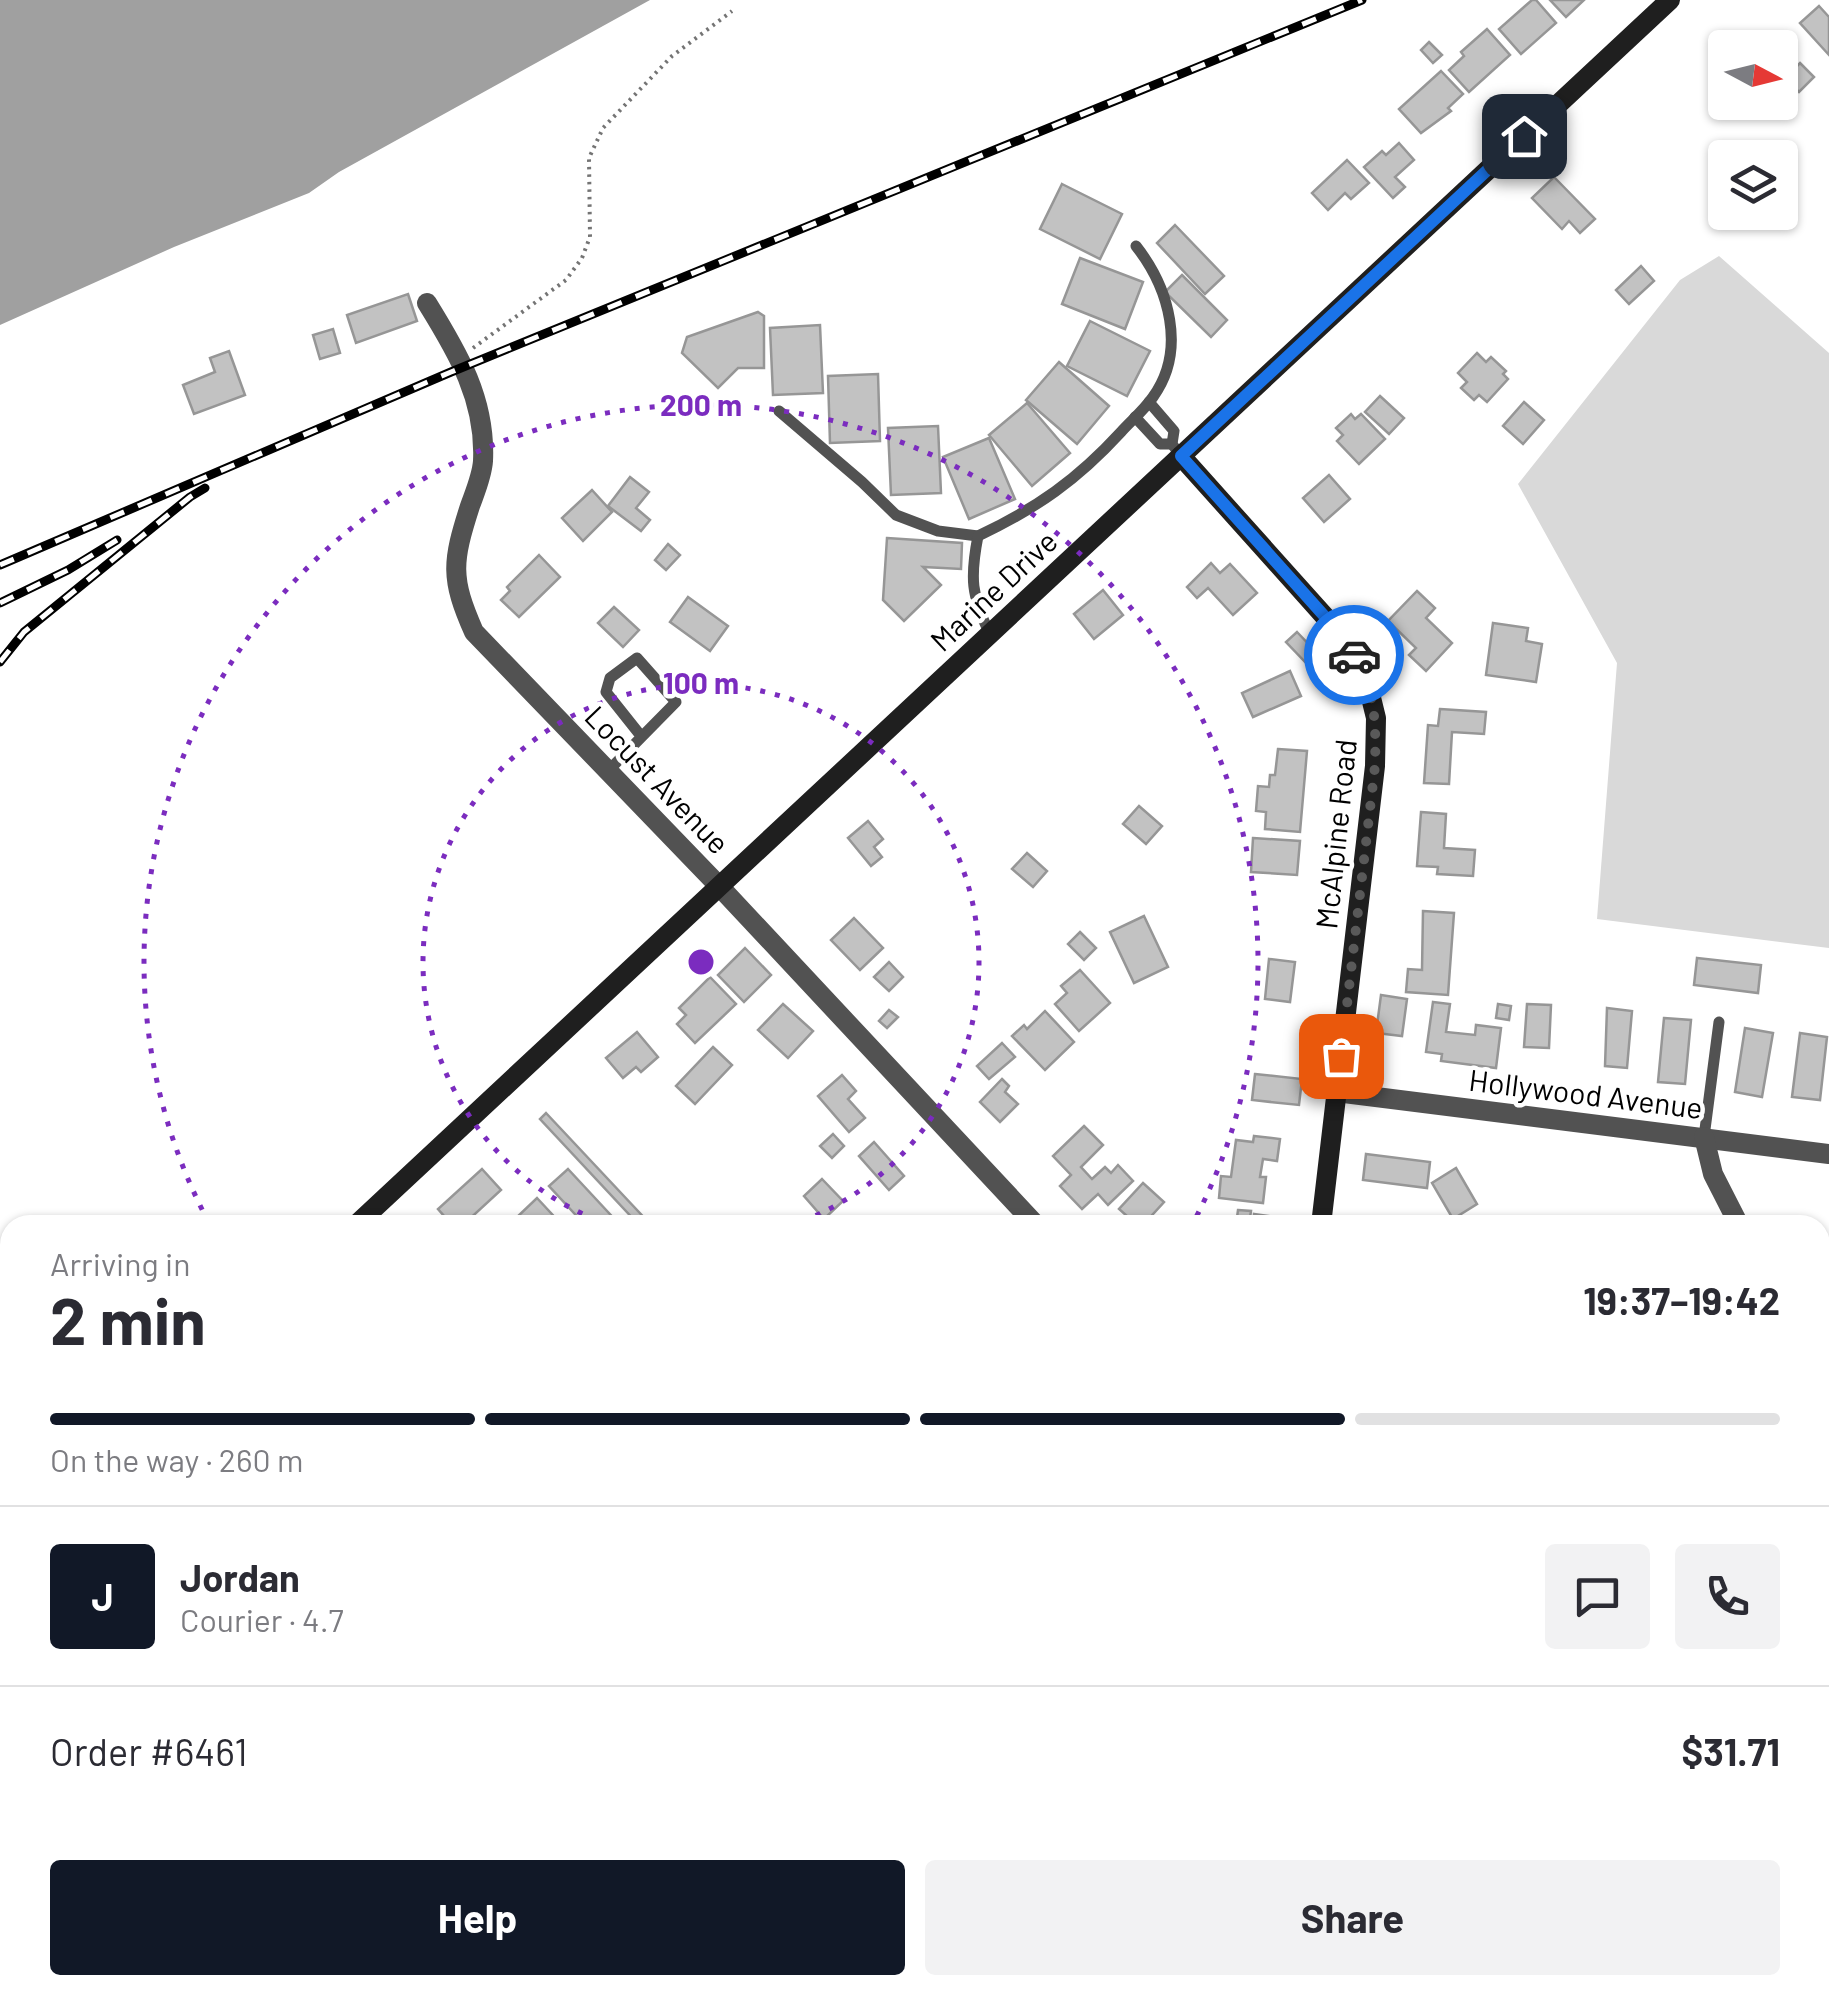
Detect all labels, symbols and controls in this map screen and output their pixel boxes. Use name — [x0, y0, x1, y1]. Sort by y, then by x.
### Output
north arrow — [1708, 30, 1798, 120]
map controls — [1708, 30, 1798, 230]
pin — [1482, 94, 1567, 179]
icon: home — [1497, 109, 1552, 164]
button: layers — [1708, 140, 1798, 230]
text: 200 m — [660, 386, 742, 422]
street label: Marine Drive — [922, 522, 1064, 658]
courier — [1304, 605, 1404, 705]
icon: car — [1327, 628, 1382, 683]
text: 100 m — [663, 664, 739, 700]
street label: Locust Avenue — [578, 698, 738, 860]
street label: McAlpine Road — [1307, 737, 1363, 931]
centre of rings — [683, 944, 719, 980]
pin — [1299, 1014, 1384, 1099]
icon: bag — [1314, 1029, 1369, 1084]
street label: Hollywood Avenue — [1467, 1061, 1705, 1125]
text: Arriving in — [50, 1244, 190, 1282]
text: 19:37–19:42 — [1583, 1277, 1780, 1323]
text: 2 min — [50, 1280, 206, 1358]
text: On the way · 260 m — [50, 1440, 303, 1478]
button: chat — [1545, 1544, 1650, 1649]
button: phone — [1675, 1544, 1780, 1649]
text: Jordan — [180, 1554, 300, 1600]
text: J — [91, 1573, 114, 1619]
text: Courier · 4.7 — [180, 1600, 344, 1638]
text: Order #6461 — [50, 1728, 247, 1774]
text: $31.71 — [1682, 1728, 1780, 1774]
button: Help — [50, 1860, 905, 1975]
button: Share — [925, 1860, 1780, 1975]

